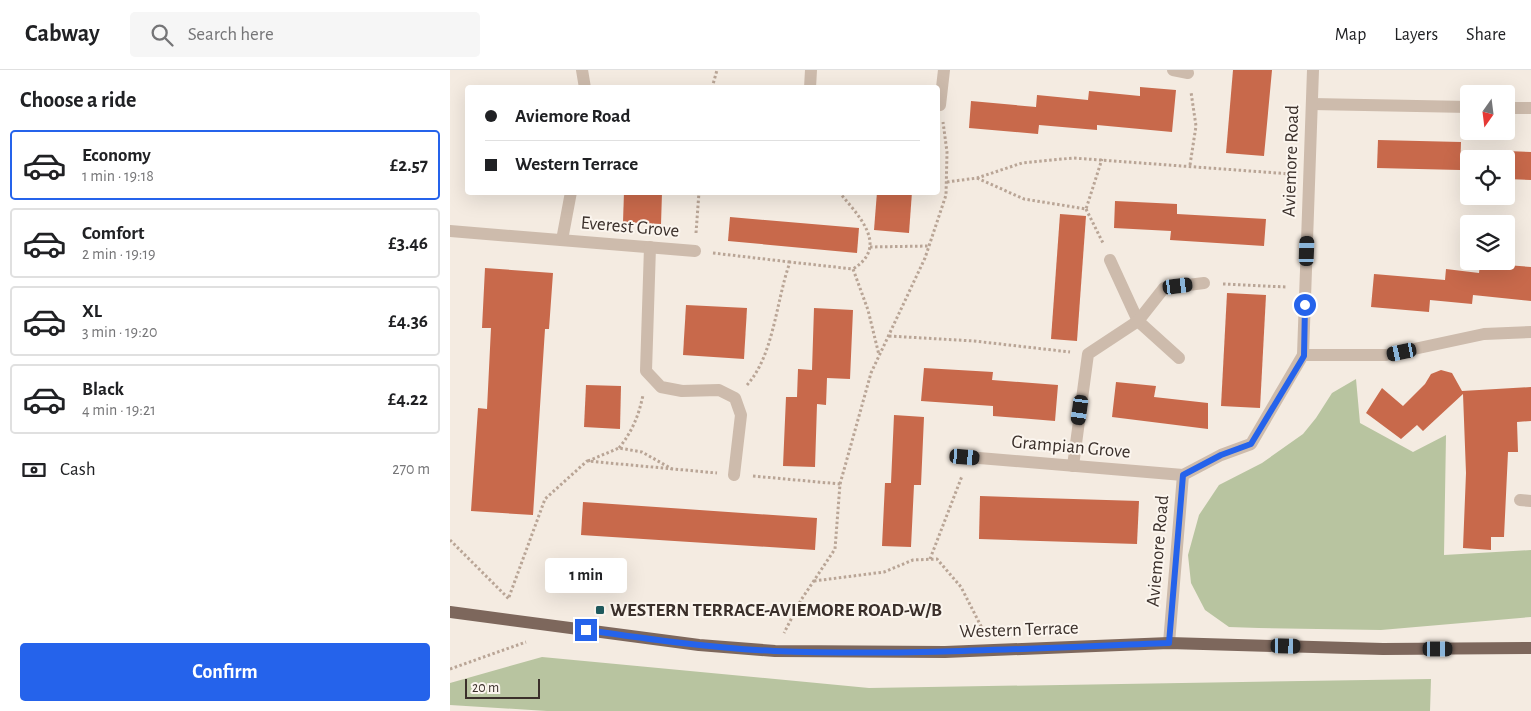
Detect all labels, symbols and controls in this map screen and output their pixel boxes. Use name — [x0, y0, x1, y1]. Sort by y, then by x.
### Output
search box — [130, 12, 480, 57]
icon: search — [148, 21, 176, 49]
text: Cabway — [25, 22, 100, 46]
text: Search here — [188, 25, 274, 44]
text: Map — [1335, 26, 1366, 44]
text: Layers — [1394, 26, 1438, 44]
text: Share — [1466, 26, 1506, 44]
north arrow — [1460, 85, 1515, 140]
map controls — [1460, 85, 1515, 270]
text: Choose a ride — [20, 89, 136, 111]
street label: Aviemore Road — [1280, 104, 1302, 217]
text: Aviemore Road — [515, 107, 630, 126]
icon: car — [22, 143, 67, 188]
text: Economy — [82, 146, 151, 165]
button: locate — [1460, 150, 1515, 205]
text: Western Terrace — [515, 155, 638, 174]
text: £2.57 — [390, 156, 428, 175]
text: 1 min · 19:18 — [82, 168, 154, 184]
street label: Everest Grove — [580, 213, 680, 241]
button: layers — [1460, 215, 1515, 270]
icon: car — [22, 221, 67, 266]
text: Comfort — [82, 224, 144, 243]
text: £3.46 — [388, 234, 428, 253]
car — [1298, 236, 1315, 266]
text: 2 min · 19:19 — [82, 246, 156, 262]
car — [1162, 277, 1193, 295]
route start — [1294, 294, 1316, 316]
icon: car — [22, 299, 67, 344]
text: XL — [82, 302, 102, 321]
text: £4.36 — [388, 312, 428, 331]
text: 3 min · 19:20 — [82, 324, 158, 340]
car — [1385, 342, 1418, 362]
icon: car — [22, 377, 67, 422]
text: Black — [82, 380, 124, 399]
text: £4.22 — [388, 390, 428, 409]
car — [1070, 394, 1089, 426]
text: 4 min · 19:21 — [82, 402, 156, 418]
street label: Grampian Grove — [1011, 432, 1131, 462]
car — [949, 448, 980, 466]
icon: cash — [20, 456, 48, 484]
text: Cash — [60, 460, 96, 479]
text: 270 m — [392, 461, 430, 477]
street label: Aviemore Road — [1144, 494, 1172, 608]
callout: 1 min — [545, 558, 627, 592]
text: 1 min — [569, 567, 603, 583]
place label: WESTERN TERRACE-AVIEMORE ROAD-W/B — [610, 601, 942, 620]
marker: WESTERN TERRACE-AVIEMORE ROAD-W/B — [594, 604, 606, 616]
street label: Western Terrace — [959, 618, 1079, 642]
route end — [575, 619, 597, 641]
car — [1270, 638, 1301, 654]
car — [1423, 642, 1453, 657]
button: Confirm — [20, 643, 430, 701]
scale bar — [465, 676, 540, 699]
text: 20 m — [472, 681, 499, 695]

